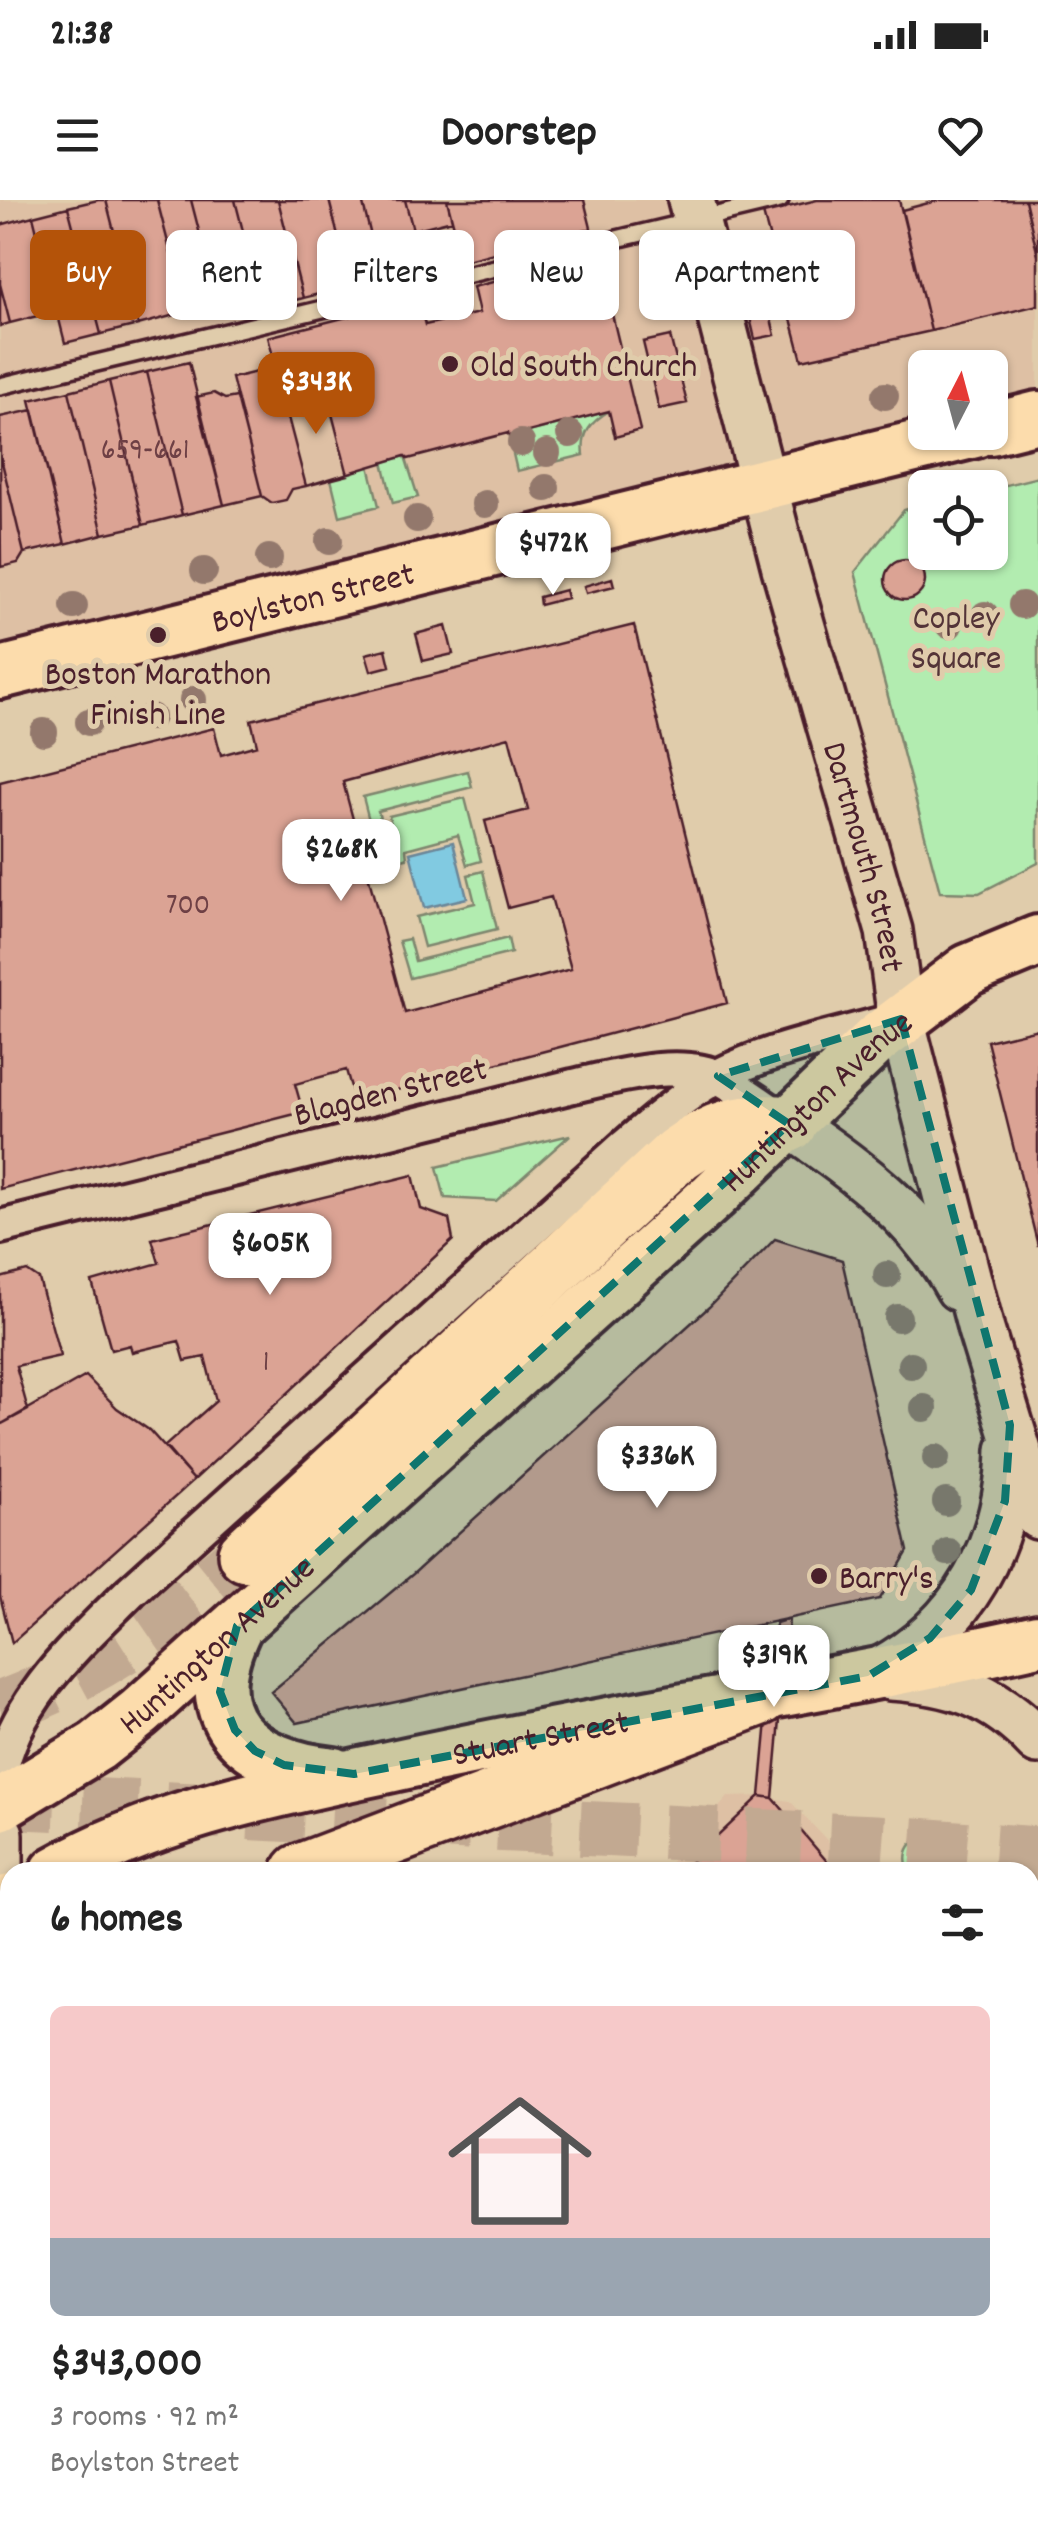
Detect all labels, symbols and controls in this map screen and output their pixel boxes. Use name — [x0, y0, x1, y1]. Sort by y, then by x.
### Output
text: 21:38 — [50, 8, 113, 63]
text: Doorstep — [441, 103, 597, 167]
icon: menu — [50, 108, 105, 163]
icon: heart — [933, 108, 988, 163]
chip: Buy — [30, 230, 146, 320]
chip: Rent — [166, 230, 297, 320]
chip: Filters — [317, 230, 474, 320]
chip: New — [494, 230, 619, 320]
chip: Apartment — [639, 230, 855, 320]
place label: Old South Church — [470, 344, 697, 394]
north arrow — [908, 350, 1008, 450]
map controls — [908, 350, 1008, 570]
pin: $343K — [246, 352, 386, 437]
marker: Old South Church — [439, 353, 461, 375]
text: $343K — [280, 361, 352, 407]
house number: 659-661 — [101, 431, 189, 474]
button: locate — [908, 470, 1008, 570]
pin: $472K — [483, 513, 623, 598]
text: $472K — [518, 522, 588, 568]
street label: Boylston Street — [207, 551, 420, 650]
park label: Copley Square — [911, 596, 1001, 686]
marker: Boston Marathon Finish Line — [147, 624, 169, 646]
place label: Boston Marathon Finish Line — [45, 652, 271, 742]
street label: Dartmouth Street — [806, 737, 914, 976]
pin: $268K — [271, 819, 411, 904]
text: $268K — [304, 828, 378, 874]
house number: 700 — [166, 886, 210, 929]
street label: Huntington Avenue — [711, 1000, 925, 1206]
street label: Blagden Street — [289, 1047, 493, 1143]
pin: $605K — [200, 1213, 340, 1298]
text: $605K — [231, 1222, 309, 1268]
house number: 1 — [263, 1343, 269, 1386]
pin: $336K — [587, 1426, 727, 1511]
text: $336K — [619, 1435, 695, 1481]
street label: Huntington Avenue — [110, 1546, 328, 1750]
place label: Barry's — [839, 1556, 934, 1606]
marker: Barry's — [808, 1565, 830, 1587]
pin: $319K — [704, 1625, 844, 1710]
text: $319K — [741, 1634, 807, 1680]
street label: Stuart Street — [448, 1700, 634, 1783]
text: 6 homes — [50, 1892, 183, 1952]
icon: filters — [935, 1895, 990, 1950]
icon: home — [430, 2071, 610, 2251]
text: $343,000 — [50, 2336, 203, 2396]
text: 3 rooms · 92 m² — [50, 2396, 239, 2442]
text: Boylston Street — [50, 2442, 239, 2488]

